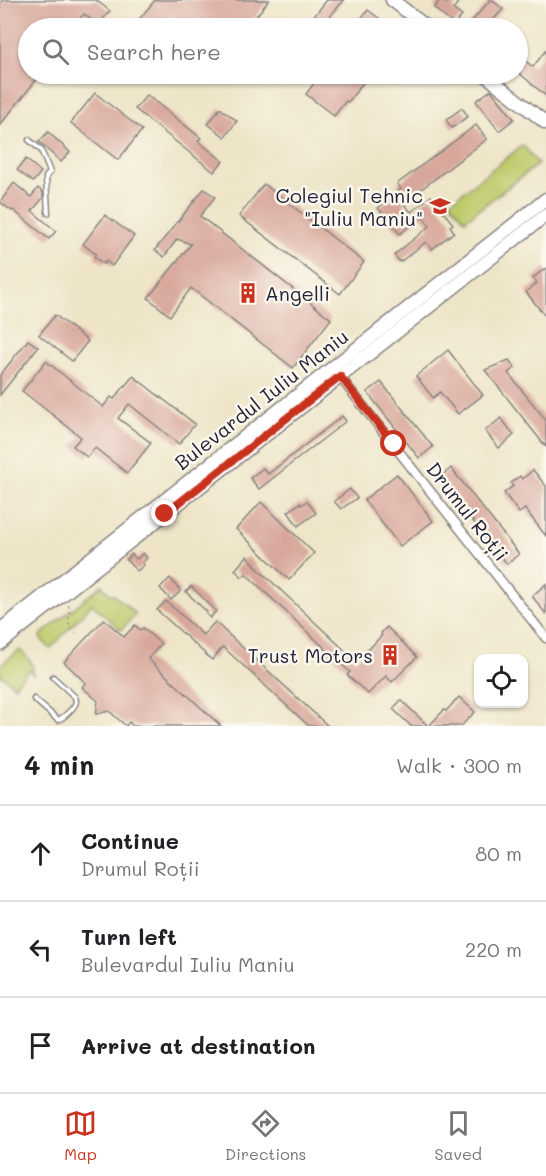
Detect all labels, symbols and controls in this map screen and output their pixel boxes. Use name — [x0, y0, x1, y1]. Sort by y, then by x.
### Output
search box — [18, 18, 528, 84]
icon: search — [39, 35, 72, 68]
text: Search here — [87, 37, 221, 66]
place label: Colegiul Tehnic "Iuliu Maniu" — [276, 182, 423, 231]
school or university icon: Colegiul Tehnic "Iuliu Maniu" — [428, 194, 452, 218]
place label: Angelli — [265, 280, 330, 306]
building icon: Angelli — [236, 281, 260, 305]
street label: Bulevardul Iuliu Maniu — [169, 323, 353, 475]
route start — [380, 430, 406, 456]
street label: Drumul Roții — [420, 456, 515, 566]
route end — [151, 500, 177, 526]
place label: Trust Motors — [248, 642, 373, 668]
building icon: Trust Motors — [378, 643, 402, 667]
map controls — [474, 654, 528, 708]
button: locate — [474, 654, 528, 708]
text: 4 min — [24, 748, 94, 782]
text: Walk · 300 m — [396, 752, 522, 778]
text: Continue — [81, 826, 179, 855]
icon: ahead — [24, 837, 57, 870]
text: 80 m — [475, 840, 522, 866]
text: Drumul Roții — [81, 855, 200, 881]
text: Turn left — [81, 922, 177, 951]
icon: left — [24, 933, 57, 966]
text: 220 m — [465, 936, 522, 962]
text: Bulevardul Iuliu Maniu — [81, 951, 295, 977]
icon: arrive — [24, 1029, 57, 1062]
text: Arrive at destination — [81, 1031, 316, 1060]
tab: Map — [64, 1107, 97, 1164]
tab: Directions — [225, 1107, 306, 1164]
tab: Saved — [434, 1107, 482, 1164]

